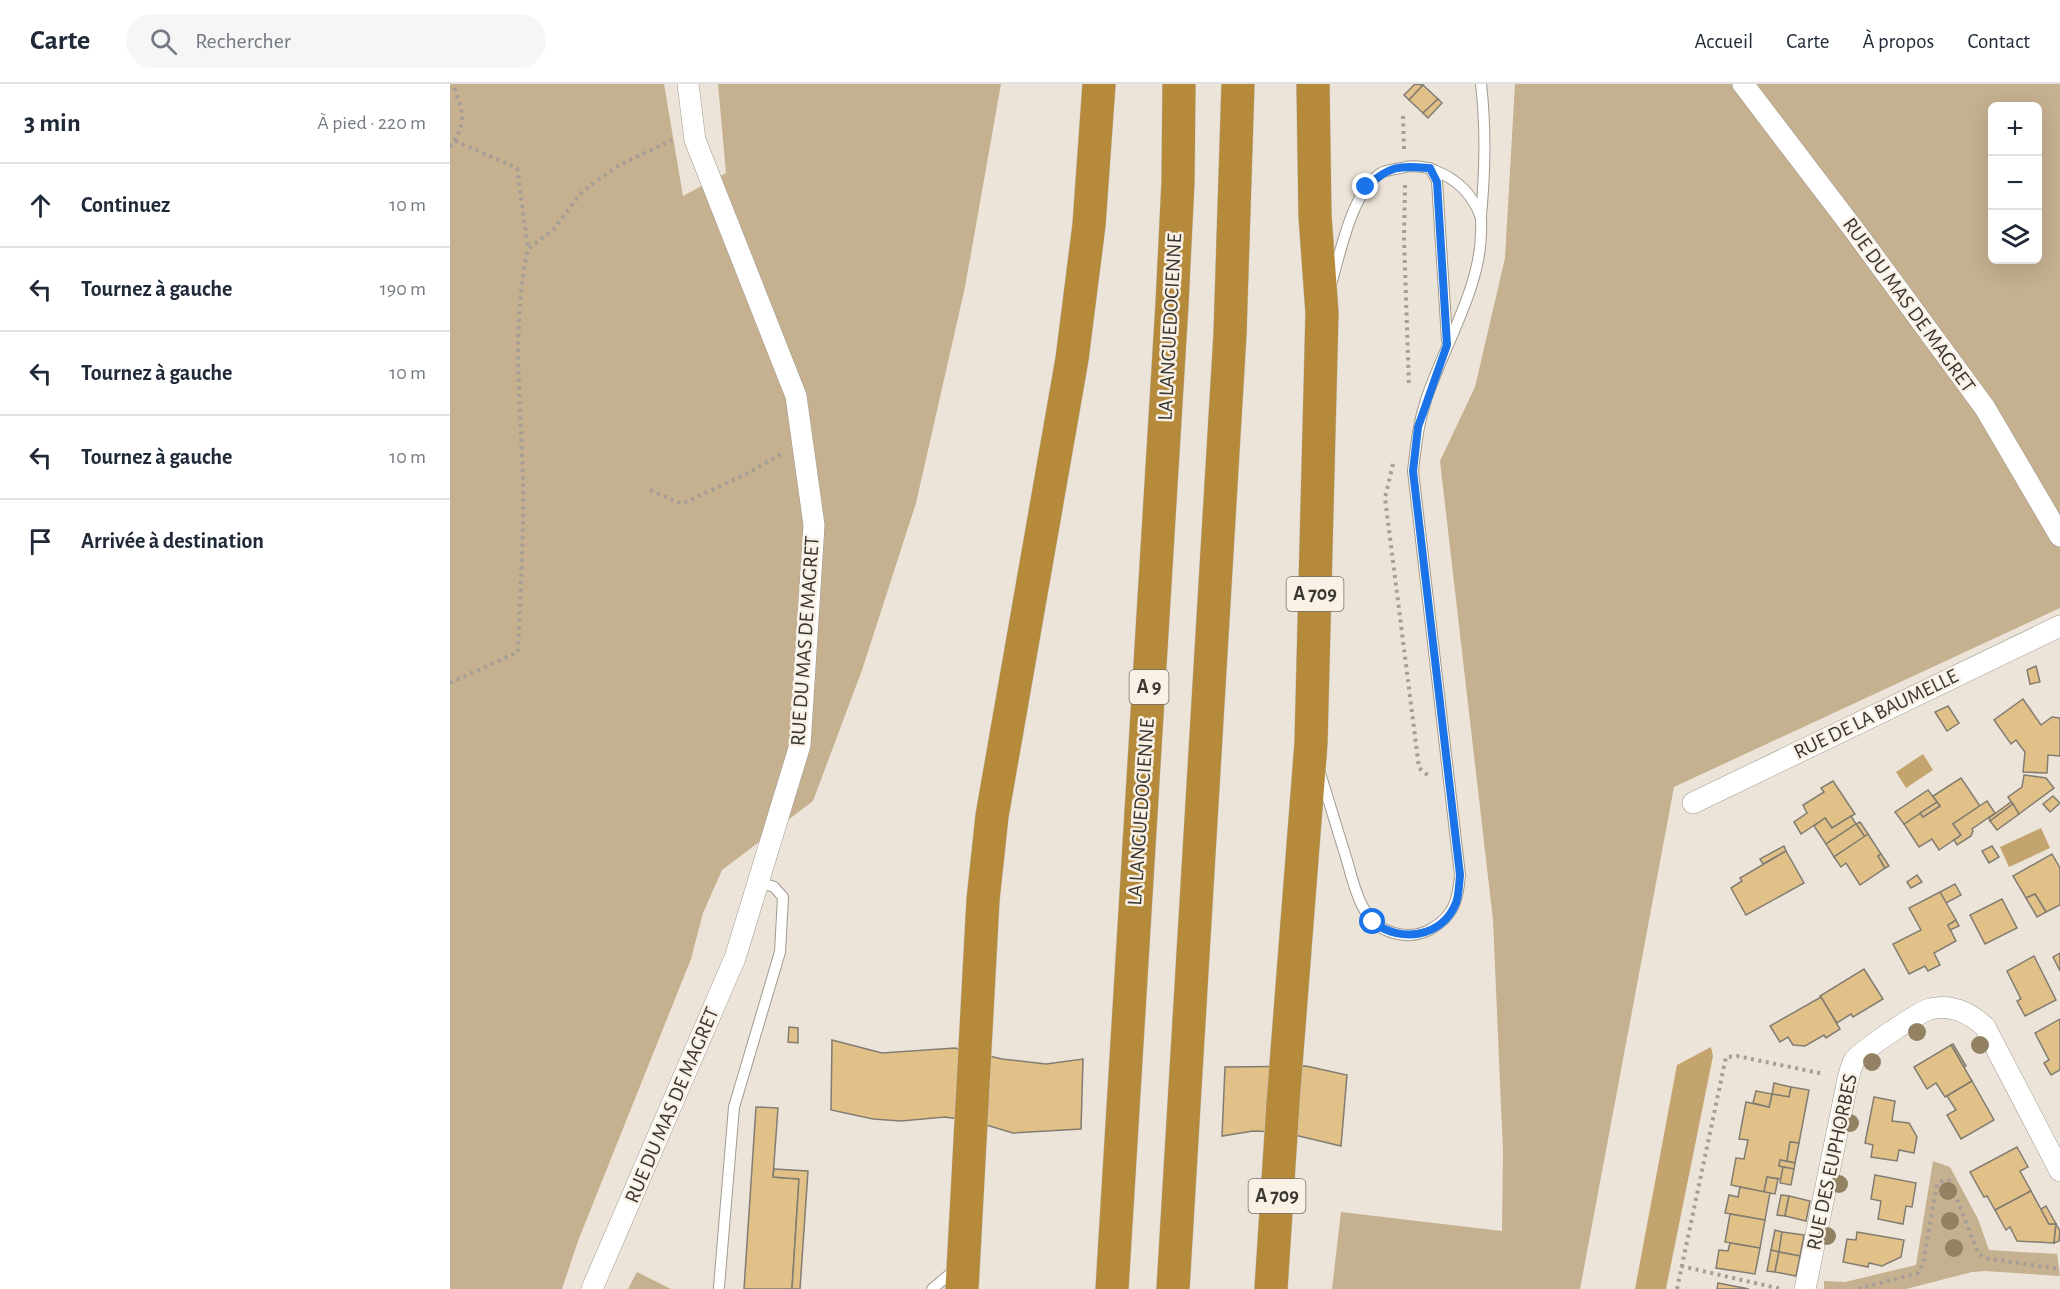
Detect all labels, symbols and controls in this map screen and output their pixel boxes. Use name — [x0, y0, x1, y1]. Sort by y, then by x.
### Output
search box — [126, 14, 546, 68]
icon: search — [147, 25, 180, 58]
text: Carte — [30, 27, 90, 55]
text: Rechercher — [195, 30, 291, 52]
text: Accueil — [1695, 31, 1753, 52]
text: Carte — [1786, 31, 1829, 52]
text: À propos — [1862, 31, 1934, 52]
text: Contact — [1967, 31, 2030, 52]
map controls — [1988, 102, 2042, 264]
button: + — [1988, 102, 2042, 156]
text: 3 min — [24, 110, 81, 136]
text: À pied · 220 m — [317, 113, 426, 133]
button: − — [1988, 156, 2042, 210]
route end — [1352, 173, 1378, 199]
icon: ahead — [24, 189, 57, 222]
text: Continuez — [81, 194, 170, 216]
text: 10 m — [389, 195, 426, 215]
button: layers — [1988, 210, 2042, 264]
street label: RUE DU MAS DE MAGRET — [1839, 214, 1979, 396]
street label: LA LANGUEDOCIENNE — [1155, 233, 1185, 421]
icon: left — [24, 273, 57, 306]
text: Tournez à gauche — [81, 278, 232, 300]
text: 190 m — [380, 279, 426, 299]
icon: left — [24, 357, 57, 390]
text: Tournez à gauche — [81, 362, 232, 384]
text: 10 m — [389, 363, 426, 383]
icon: left — [24, 441, 57, 474]
text: Tournez à gauche — [81, 446, 232, 468]
text: 10 m — [389, 447, 426, 467]
icon: arrive — [24, 525, 57, 558]
text: Arrivée à destination — [81, 530, 264, 552]
street label: RUE DU MAS DE MAGRET — [787, 535, 823, 747]
road number: A 709 — [1286, 577, 1344, 611]
street label: RUE DE LA BAUMELLE — [1791, 665, 1961, 763]
road number: A 9 — [1130, 670, 1168, 704]
street label: LA LANGUEDOCIENNE — [1124, 718, 1158, 906]
route start — [1359, 908, 1385, 934]
street label: RUE DU MAS DE MAGRET — [621, 1004, 723, 1206]
street label: RUE DES EUPHORBES — [1803, 1072, 1861, 1252]
road number: A 709 — [1248, 1179, 1306, 1213]

